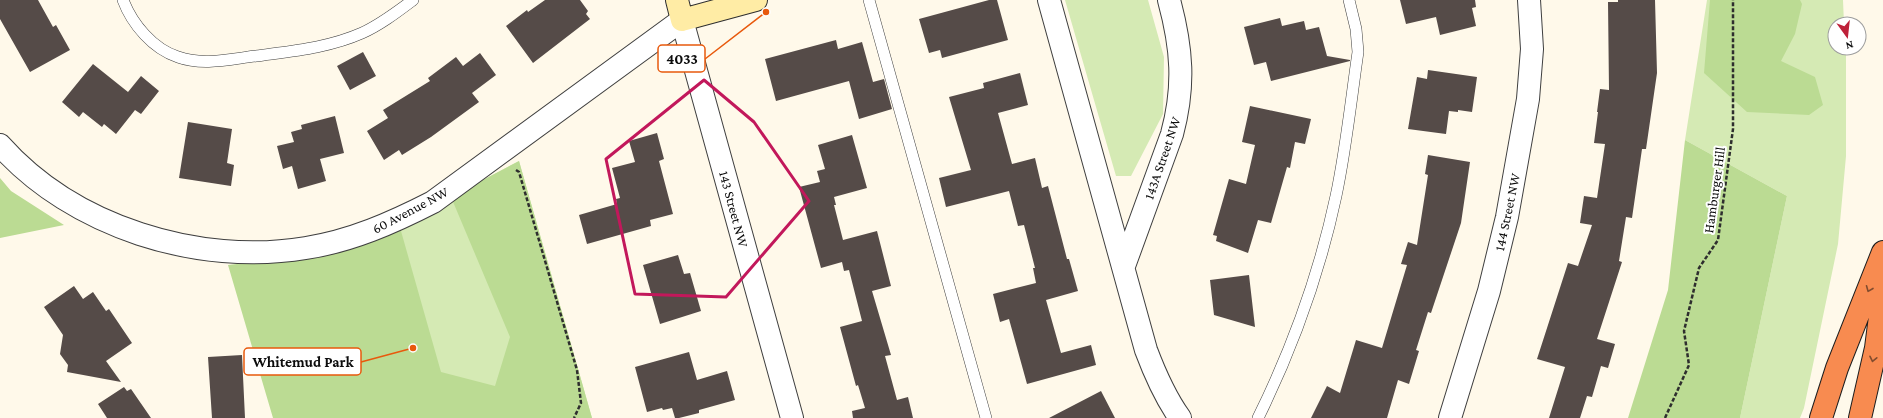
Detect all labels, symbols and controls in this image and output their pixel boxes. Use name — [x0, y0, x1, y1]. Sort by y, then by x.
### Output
north arrow — [1827, 16, 1867, 56]
text: N — [1844, 39, 1855, 53]
callout: 4033 — [658, 45, 705, 72]
text: 4033 — [666, 51, 698, 67]
street label: 143A Street NW — [1140, 114, 1184, 201]
street label: Hamburger Hill — [1700, 146, 1728, 234]
street label: 143 Street NW — [716, 169, 752, 249]
street label: 144 Street NW — [1491, 172, 1523, 252]
street label: 60 Avenue NW — [369, 183, 451, 237]
one-way arrow — [1865, 285, 1873, 292]
callout: Whitemud Park — [244, 348, 361, 375]
text: Whitemud Park — [251, 354, 354, 370]
one-way arrow — [1870, 356, 1878, 363]

